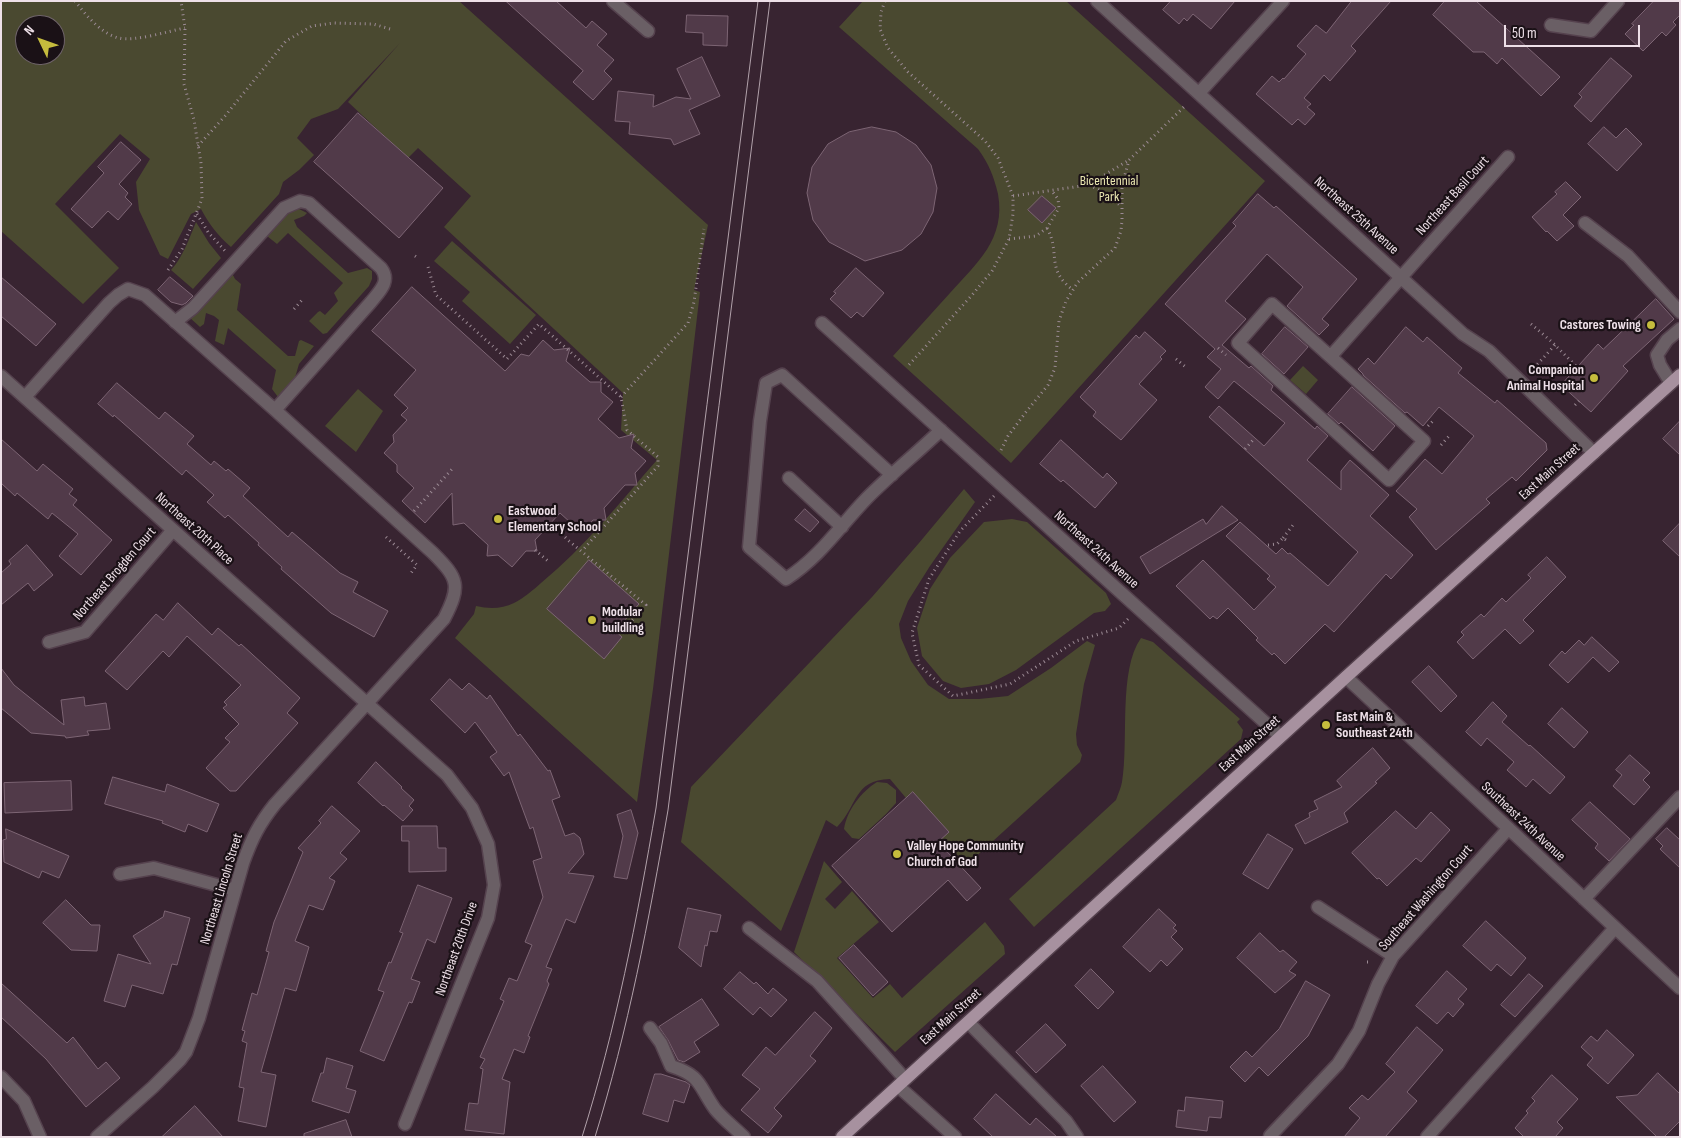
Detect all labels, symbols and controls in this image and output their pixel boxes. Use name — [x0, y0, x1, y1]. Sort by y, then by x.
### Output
north arrow — [15, 15, 65, 65]
scale bar — [1506, 15, 1642, 47]
text: N — [20, 22, 38, 39]
text: 50 m — [1512, 24, 1537, 43]
street label: Northeast Basil Court — [1413, 153, 1493, 239]
park label: Bicentennial Park — [1080, 173, 1138, 206]
street label: Northeast 25th Avenue — [1310, 174, 1402, 258]
place label: Castores Towing — [1560, 317, 1641, 333]
marker: Castores Towing — [1645, 319, 1657, 331]
place label: Companion Animal Hospital — [1507, 362, 1584, 394]
marker: Companion Animal Hospital — [1588, 372, 1600, 384]
street label: East Main Street — [1516, 440, 1584, 504]
street label: Northeast 20th Place — [151, 489, 237, 569]
place label: Eastwood Elementary School — [508, 503, 601, 536]
street label: Northeast 24th Avenue — [1050, 508, 1142, 592]
marker: Eastwood Elementary School — [492, 513, 504, 525]
street label: Northeast Brogden Court — [70, 524, 160, 624]
place label: Modular buildling — [602, 604, 644, 636]
marker: Modular buildling — [586, 614, 598, 626]
place label: East Main & Southeast 24th — [1336, 709, 1413, 742]
street label: East Main Street — [1216, 712, 1284, 776]
marker: East Main & Southeast 24th — [1320, 719, 1332, 731]
street label: Southeast 24th Avenue — [1478, 779, 1568, 865]
street label: Northeast Lincoln Street — [197, 831, 247, 947]
place label: Valley Hope Community Church of God — [907, 838, 1024, 870]
street label: Southeast Washington Court — [1375, 842, 1477, 954]
marker: Valley Hope Community Church of God — [891, 848, 903, 860]
street label: Northeast 20th Drive — [432, 900, 482, 998]
street label: East Main Street — [917, 985, 985, 1049]

